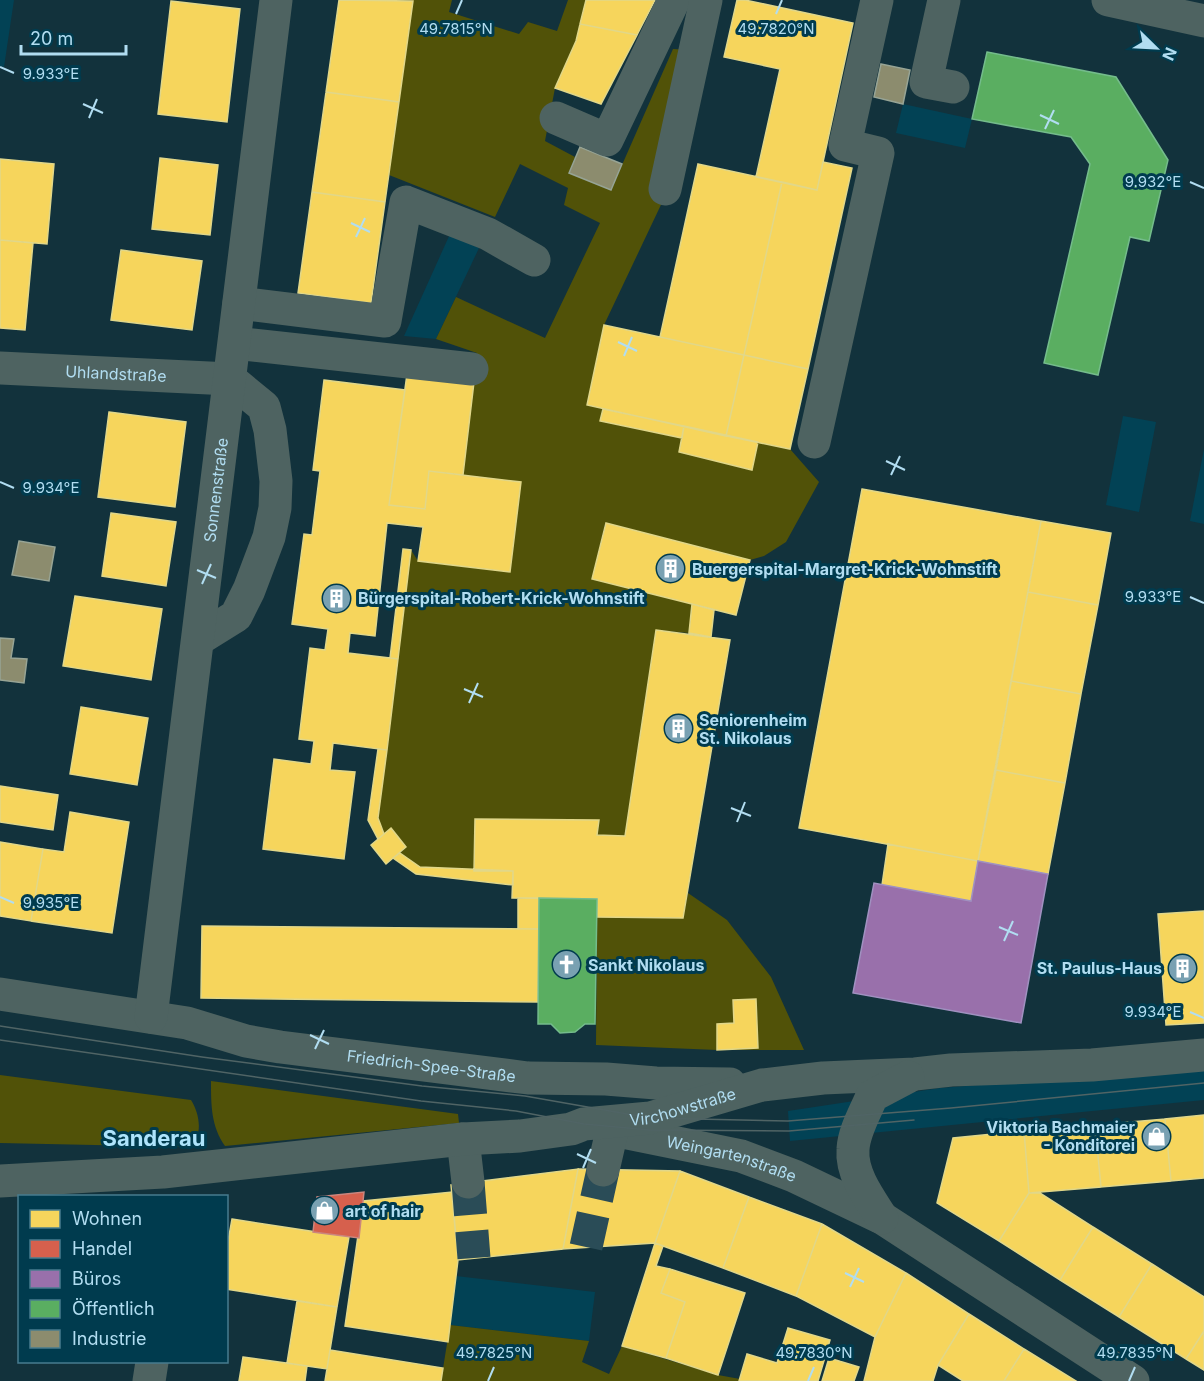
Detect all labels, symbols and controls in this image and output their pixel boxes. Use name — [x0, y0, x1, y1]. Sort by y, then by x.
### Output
scale bar — [21, 18, 126, 56]
north arrow — [1126, 18, 1186, 78]
text: 49.7815°N — [419, 19, 493, 38]
text: 49.7820°N — [737, 19, 815, 38]
text: 20 m — [30, 28, 73, 49]
text: N — [1158, 44, 1181, 64]
text: 9.933°E — [23, 64, 79, 83]
text: 9.932°E — [1125, 172, 1181, 191]
street label: Uhlandstraße — [65, 361, 167, 386]
street label: Sonnenstraße — [199, 436, 232, 544]
text: 9.934°E — [23, 478, 79, 497]
building icon: Buergerspital-Margret-Krick-Wohnstift — [655, 553, 687, 585]
place label: Buergerspital-Margret-Krick-Wohnstift — [692, 559, 998, 579]
building icon: Bürgerspital-Robert-Krick-Wohnstift — [321, 582, 353, 614]
text: 9.933°E — [1125, 587, 1181, 606]
place label: Bürgerspital-Robert-Krick-Wohnstift — [358, 588, 645, 608]
place label: Seniorenheim St. Nikolaus — [699, 710, 807, 748]
building icon: Seniorenheim St. Nikolaus — [662, 713, 694, 745]
text: 9.935°E — [23, 893, 79, 912]
church icon: Sankt Nikolaus — [551, 949, 583, 981]
building icon: St. Paulus-Haus — [1167, 952, 1199, 984]
place label: Sankt Nikolaus — [588, 955, 705, 975]
place label: St. Paulus-Haus — [1037, 958, 1162, 978]
text: 9.934°E — [1125, 1002, 1181, 1021]
street label: Friedrich-Spee-Straße — [346, 1045, 517, 1086]
street label: Virchowstraße — [629, 1083, 738, 1130]
place label: Viktoria Bachmaier - Konditorei — [986, 1117, 1135, 1155]
shop icon: Viktoria Bachmaier - Konditorei — [1140, 1120, 1172, 1152]
district label: Sanderau — [103, 1125, 205, 1151]
street label: Weingartenstraße — [665, 1131, 799, 1186]
legend — [18, 1195, 228, 1363]
shop icon: art of hair — [308, 1195, 340, 1227]
place label: art of hair — [345, 1201, 421, 1221]
text: Wohnen — [72, 1208, 142, 1229]
text: Handel — [72, 1238, 132, 1259]
text: Büros — [72, 1268, 121, 1289]
text: Öffentlich — [72, 1297, 155, 1319]
text: Industrie — [72, 1328, 146, 1349]
text: 49.7825°N — [456, 1343, 532, 1362]
text: 49.7830°N — [775, 1343, 853, 1362]
text: 49.7835°N — [1097, 1343, 1173, 1362]

